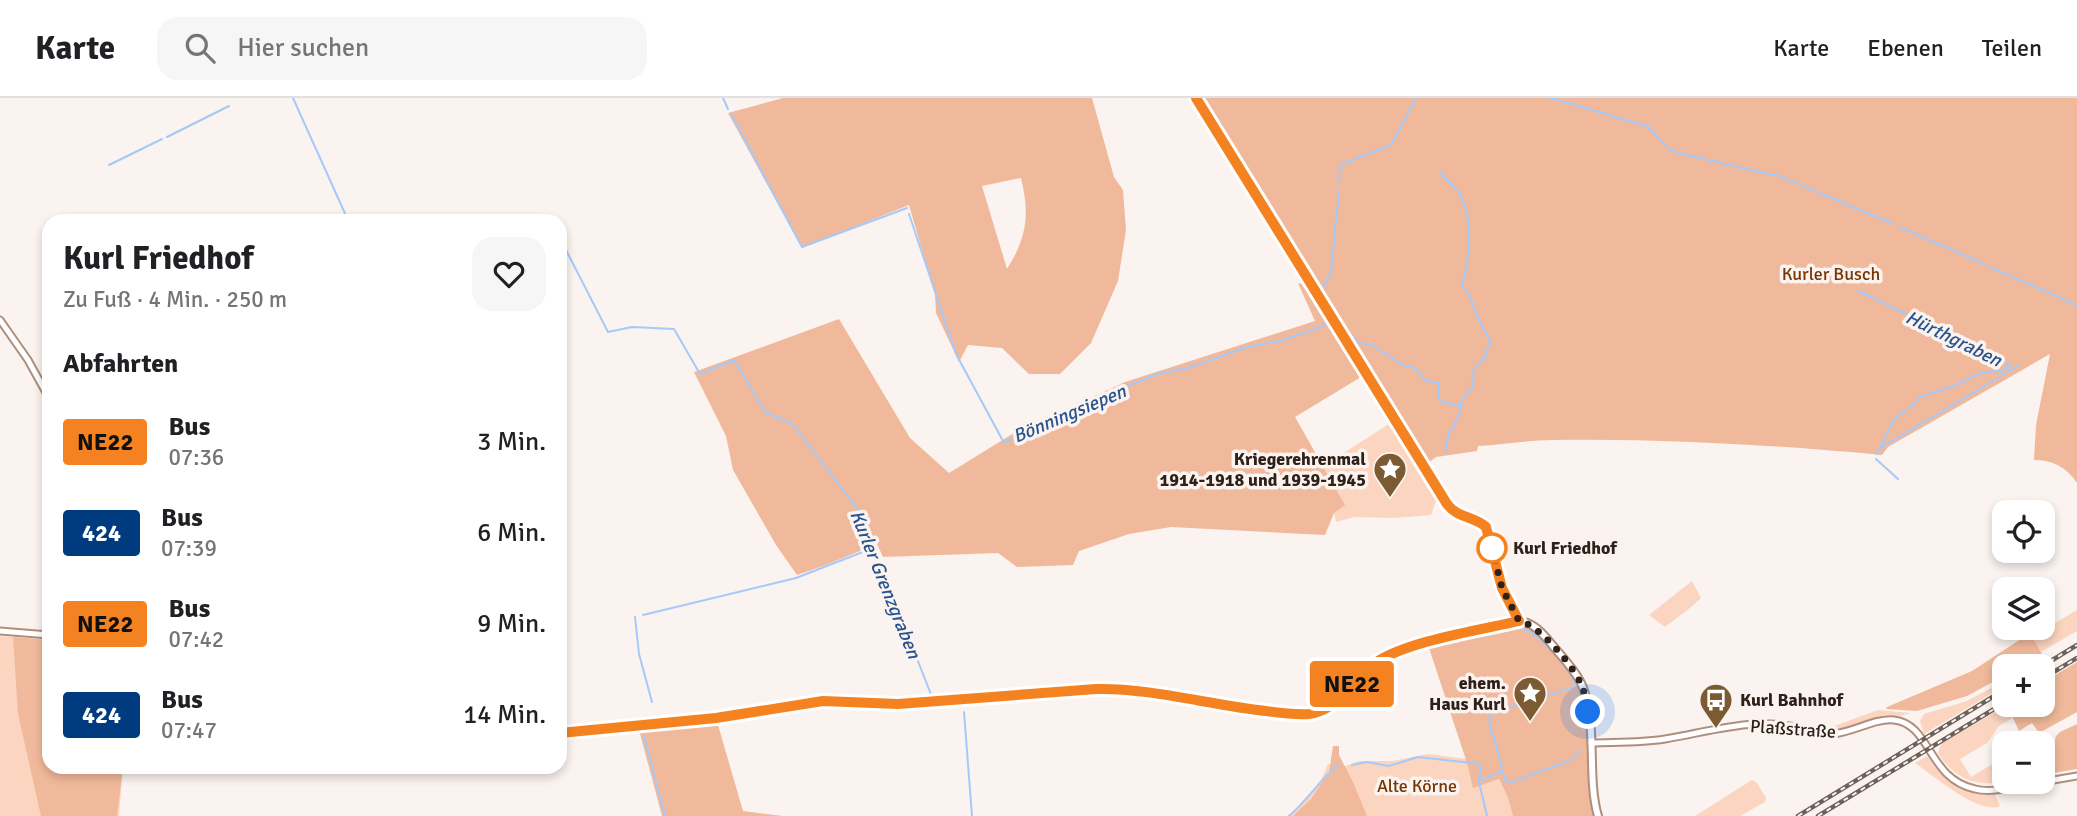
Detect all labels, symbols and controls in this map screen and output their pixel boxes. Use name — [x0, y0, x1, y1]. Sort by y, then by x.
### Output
search box — [157, 17, 647, 80]
text: Karte — [35, 28, 115, 69]
icon: search — [181, 29, 219, 67]
text: Hier suchen — [237, 32, 369, 64]
text: Karte — [1773, 33, 1829, 63]
text: Ebenen — [1867, 33, 1944, 63]
text: Teilen — [1982, 33, 2042, 63]
button: heart — [472, 237, 546, 311]
text: Kurl Friedhof — [63, 238, 253, 279]
park label: Kurler Busch — [1782, 263, 1880, 285]
text: Zu Fuß · 4 Min. · 250 m — [63, 285, 287, 314]
water label: Hürthgraben — [1902, 305, 2006, 373]
text: Abfahrten — [63, 348, 178, 380]
water label: Bönningsiepen — [1009, 379, 1130, 449]
text: Bus — [168, 411, 210, 443]
text: 3 Min. — [477, 426, 546, 458]
text: NE22 — [77, 427, 133, 457]
text: 07:36 — [168, 443, 224, 472]
place label: Kriegerehrenmal 1914-1918 und 1939-1945 — [1160, 448, 1366, 491]
place icon: Kriegerehrenmal 1914-1918 und 1939-1945 — [1371, 450, 1409, 499]
map controls — [1992, 500, 2055, 794]
button: locate — [1992, 500, 2055, 563]
text: Bus — [161, 502, 203, 534]
water label: Kurler Grenzgraben — [844, 507, 926, 663]
text: 6 Min. — [477, 517, 546, 549]
text: 424 — [82, 518, 121, 548]
marker: Kurl Friedhof — [1477, 533, 1507, 563]
text: 07:39 — [161, 534, 217, 563]
place label: Kurl Friedhof — [1513, 537, 1618, 559]
button: layers — [1992, 577, 2055, 640]
text: Bus — [168, 593, 210, 625]
text: 9 Min. — [477, 608, 546, 640]
text: NE22 — [77, 609, 133, 639]
text: 07:42 — [168, 625, 224, 654]
button: + — [1992, 654, 2055, 717]
line badge: NE22 — [1303, 661, 1401, 707]
text: NE22 — [1324, 669, 1380, 699]
place label: ehem. Haus Kurl — [1429, 672, 1506, 715]
place icon: ehem. Haus Kurl — [1511, 674, 1549, 723]
bus stop icon: Kurl Bahnhof — [1697, 681, 1735, 730]
text: Bus — [161, 684, 203, 716]
place label: Kurl Bahnhof — [1740, 689, 1845, 711]
your location — [1570, 694, 1605, 729]
text: 14 Min. — [463, 699, 546, 731]
text: 424 — [82, 700, 121, 730]
street label: Plaßstraße — [1749, 715, 1837, 743]
text: 07:47 — [161, 716, 217, 745]
button: − — [1992, 731, 2055, 794]
park label: Alte Körne — [1377, 775, 1457, 797]

